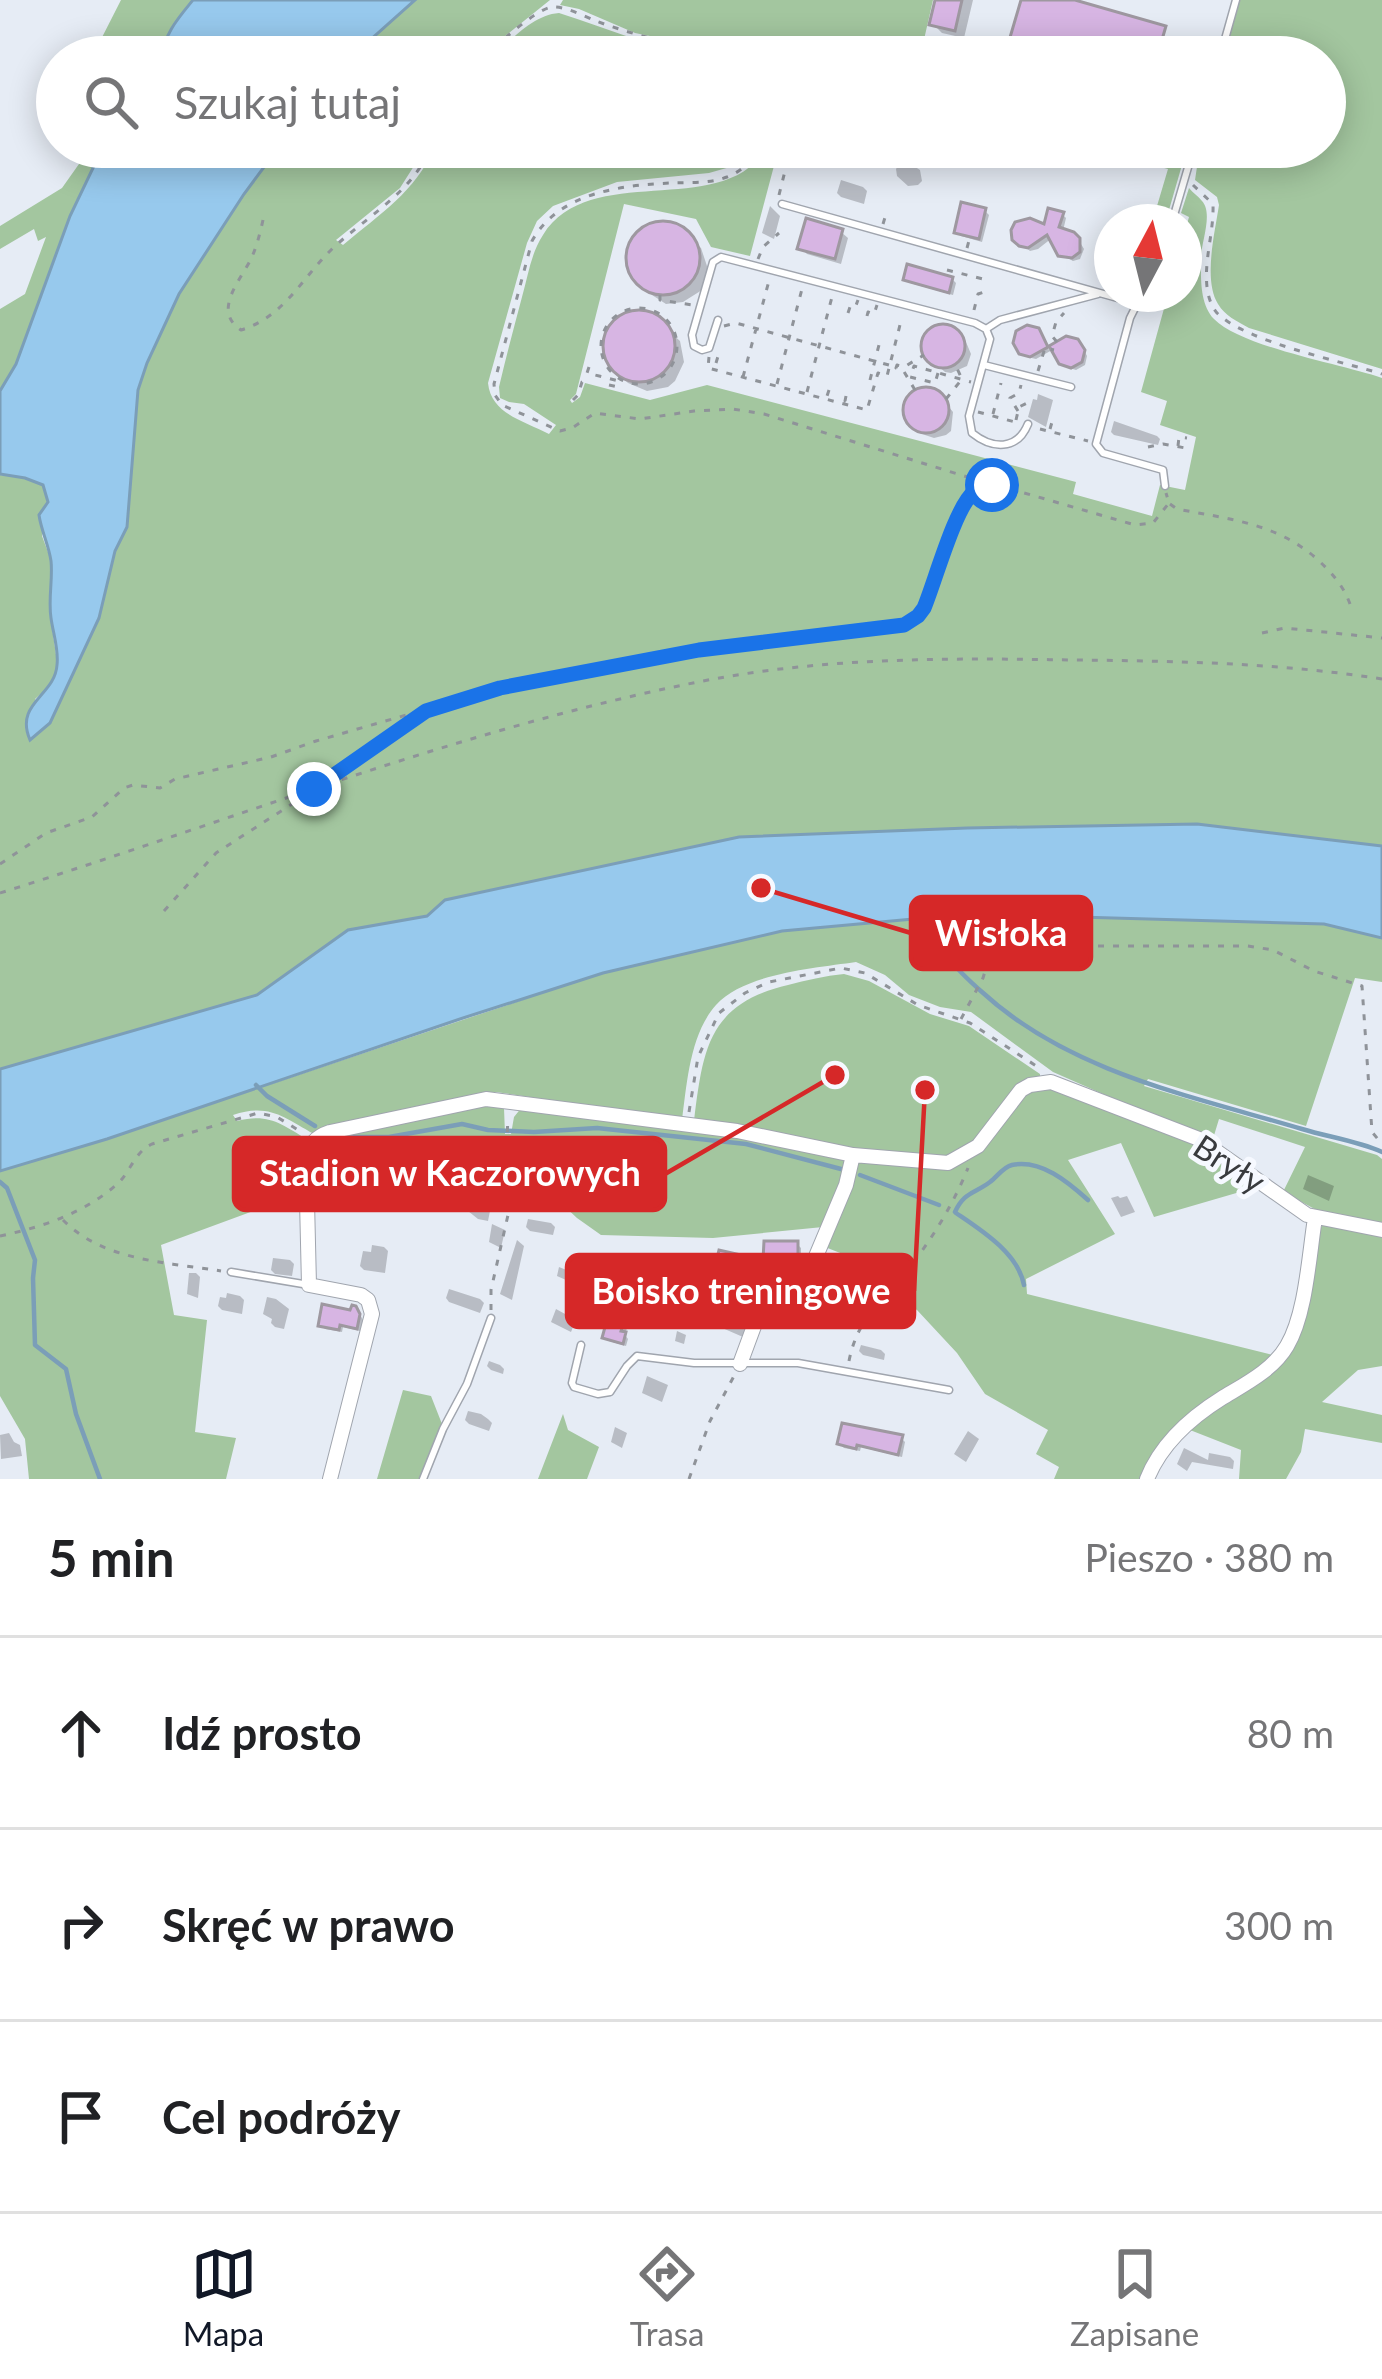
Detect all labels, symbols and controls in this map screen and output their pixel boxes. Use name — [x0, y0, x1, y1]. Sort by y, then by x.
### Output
search box — [36, 36, 1346, 168]
icon: search — [78, 69, 144, 135]
text: Szukaj tutaj — [174, 75, 401, 129]
north arrow — [1094, 204, 1202, 312]
route start — [965, 458, 1019, 512]
route end — [287, 762, 341, 816]
callout: Wisłoka — [911, 897, 1091, 969]
text: Wisłoka — [935, 910, 1067, 954]
street label: Bryły — [1187, 1125, 1273, 1201]
callout: Stadion w Kaczorowych — [234, 1138, 665, 1210]
text: Stadion w Kaczorowych — [259, 1150, 641, 1194]
callout: Boisko treningowe — [567, 1255, 914, 1327]
text: Boisko treningowe — [592, 1268, 890, 1312]
text: 5 min — [48, 1527, 174, 1588]
text: Pieszo · 380 m — [1084, 1534, 1334, 1580]
icon: ahead — [48, 1700, 114, 1766]
text: Idź prosto — [162, 1706, 362, 1760]
text: 80 m — [1247, 1710, 1334, 1756]
icon: right — [48, 1892, 114, 1958]
text: Skręć w prawo — [162, 1898, 455, 1952]
text: 300 m — [1224, 1902, 1334, 1948]
icon: arrive — [48, 2084, 114, 2150]
text: Cel podróży — [162, 2090, 400, 2144]
tab: Mapa — [183, 2241, 264, 2353]
tab: Trasa — [630, 2241, 705, 2353]
tab: Zapisane — [1070, 2241, 1199, 2353]

